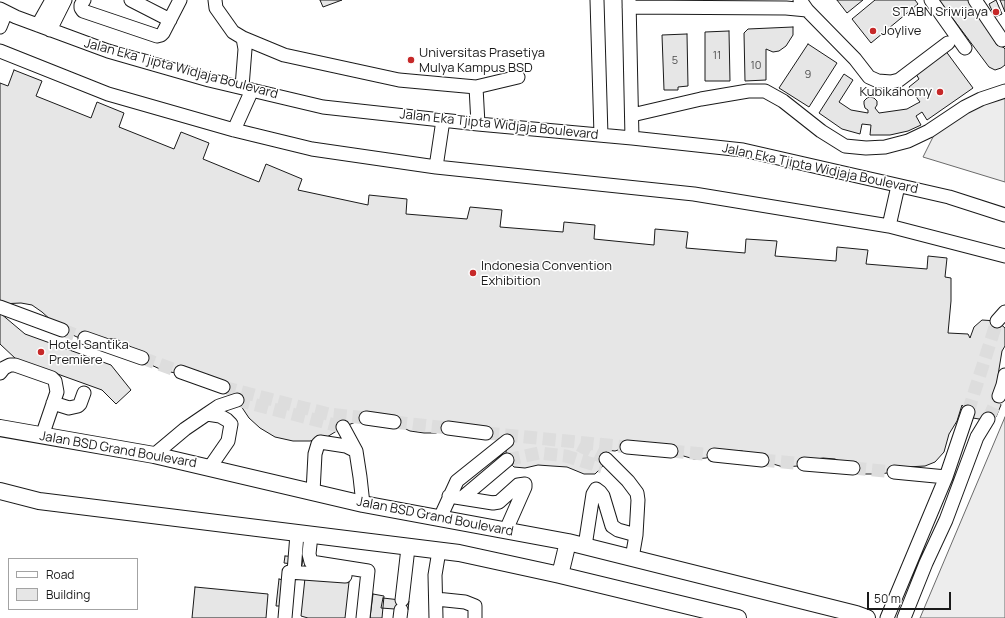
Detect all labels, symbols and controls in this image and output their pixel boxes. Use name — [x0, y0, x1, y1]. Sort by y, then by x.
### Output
place label: STABN Sriwijaya — [892, 4, 988, 20]
marker: STABN Sriwijaya — [991, 7, 1001, 17]
place label: Joylive — [881, 23, 921, 39]
marker: Joylive — [868, 26, 878, 36]
street label: Jalan Eka Tjipta Widjaja Boulevard — [82, 36, 280, 102]
place label: Universitas Prasetiya Mulya Kampus BSD — [419, 45, 545, 76]
house number: 11 — [713, 49, 721, 63]
house number: 5 — [672, 54, 678, 68]
marker: Universitas Prasetiya Mulya Kampus BSD — [406, 55, 416, 65]
house number: 10 — [751, 59, 761, 73]
house number: 9 — [805, 68, 811, 82]
place label: Kubikahomy — [860, 84, 932, 100]
marker: Kubikahomy — [935, 87, 945, 97]
street label: Jalan Eka Tjipta Widjaja Boulevard — [399, 107, 599, 143]
street label: Jalan Eka Tjipta Widjaja Boulevard — [721, 141, 919, 197]
place label: Indonesia Convention Exhibition — [481, 258, 612, 289]
marker: Indonesia Convention Exhibition — [468, 268, 478, 278]
place label: Hotel Santika Premiere — [49, 337, 129, 368]
marker: Hotel Santika Premiere — [36, 347, 46, 357]
street label: Jalan BSD Grand Boulevard — [38, 428, 198, 472]
street label: Jalan BSD Grand Boulevard — [355, 494, 515, 540]
legend — [8, 558, 138, 610]
text: Road — [46, 566, 74, 583]
scale bar — [869, 584, 953, 610]
text: Building — [46, 586, 90, 603]
text: 50 m — [874, 590, 901, 607]

